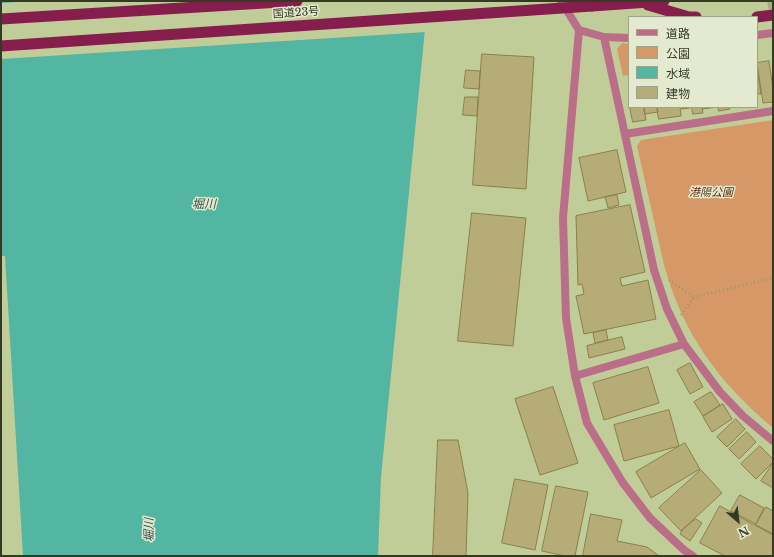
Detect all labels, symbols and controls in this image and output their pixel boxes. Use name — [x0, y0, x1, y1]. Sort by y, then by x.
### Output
street label: 国道23号 — [272, 5, 320, 21]
legend — [628, 16, 758, 108]
text: 道路 — [666, 26, 690, 41]
text: 公園 — [666, 46, 690, 61]
text: 水域 — [666, 66, 690, 81]
text: 建物 — [666, 86, 690, 101]
park label: 港陽公園 — [689, 186, 733, 200]
water label: 堀川 — [192, 198, 216, 212]
north arrow — [718, 501, 758, 541]
water label: 堀川 — [143, 518, 157, 542]
text: N — [736, 523, 751, 540]

